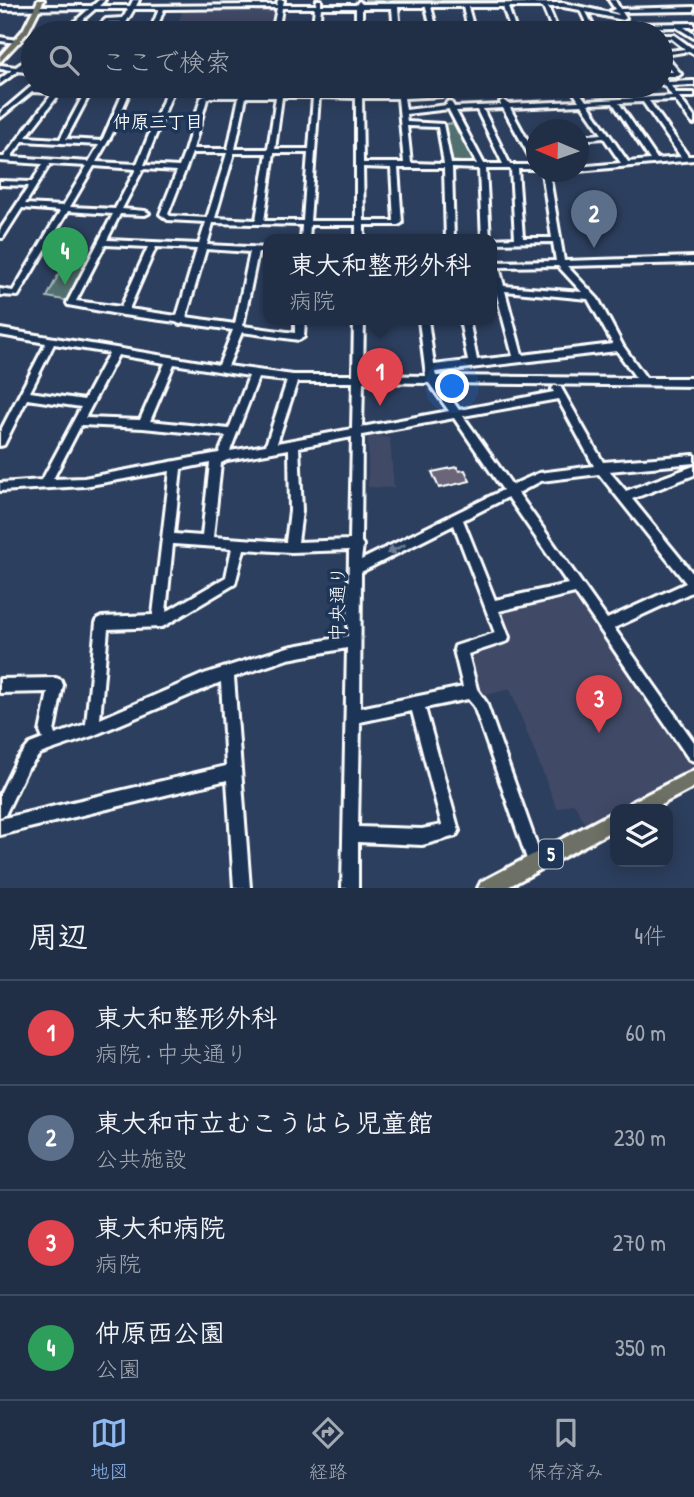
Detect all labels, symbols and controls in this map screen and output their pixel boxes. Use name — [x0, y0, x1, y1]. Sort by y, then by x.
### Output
search box — [21, 21, 673, 98]
icon: search — [45, 41, 83, 79]
text: ここで検索 — [101, 44, 231, 79]
district label: 仲原三丁目 — [113, 109, 203, 134]
north arrow — [526, 119, 589, 182]
pin: 2 — [571, 190, 617, 248]
pin: 4 — [42, 227, 88, 285]
popup — [263, 234, 497, 325]
text: 東大和整形外科 — [289, 247, 471, 282]
text: 病院 — [289, 285, 335, 316]
pin: 1 — [357, 348, 403, 406]
your location — [435, 369, 469, 403]
one-way arrow — [386, 544, 406, 555]
street label: 中央通り — [323, 566, 351, 642]
pin: 3 — [576, 675, 622, 733]
map controls — [610, 804, 673, 867]
button: layers — [610, 804, 673, 867]
road number: 5 — [539, 840, 563, 868]
text: 周辺 — [28, 916, 88, 956]
text: 4件 — [634, 920, 666, 951]
text: 東大和整形外科 — [95, 1000, 277, 1035]
text: 1 — [47, 1017, 55, 1048]
text: 60 m — [626, 1017, 666, 1048]
text: 病院 · 中央通り — [95, 1038, 248, 1069]
text: 東大和市立むこうはら児童館 — [95, 1105, 433, 1140]
text: 2 — [46, 1122, 56, 1153]
text: 230 m — [614, 1122, 666, 1153]
text: 公共施設 — [95, 1143, 187, 1174]
text: 東大和病院 — [95, 1210, 225, 1245]
text: 3 — [46, 1227, 56, 1258]
text: 270 m — [613, 1227, 666, 1258]
text: 病院 — [95, 1248, 141, 1279]
text: 仲原西公園 — [95, 1315, 225, 1350]
text: 4 — [47, 1332, 55, 1363]
text: 350 m — [615, 1332, 666, 1363]
text: 公園 — [95, 1353, 141, 1384]
tab: 地図 — [90, 1414, 128, 1484]
tab: 経路 — [309, 1414, 347, 1484]
tab: 保存済み — [528, 1414, 604, 1484]

